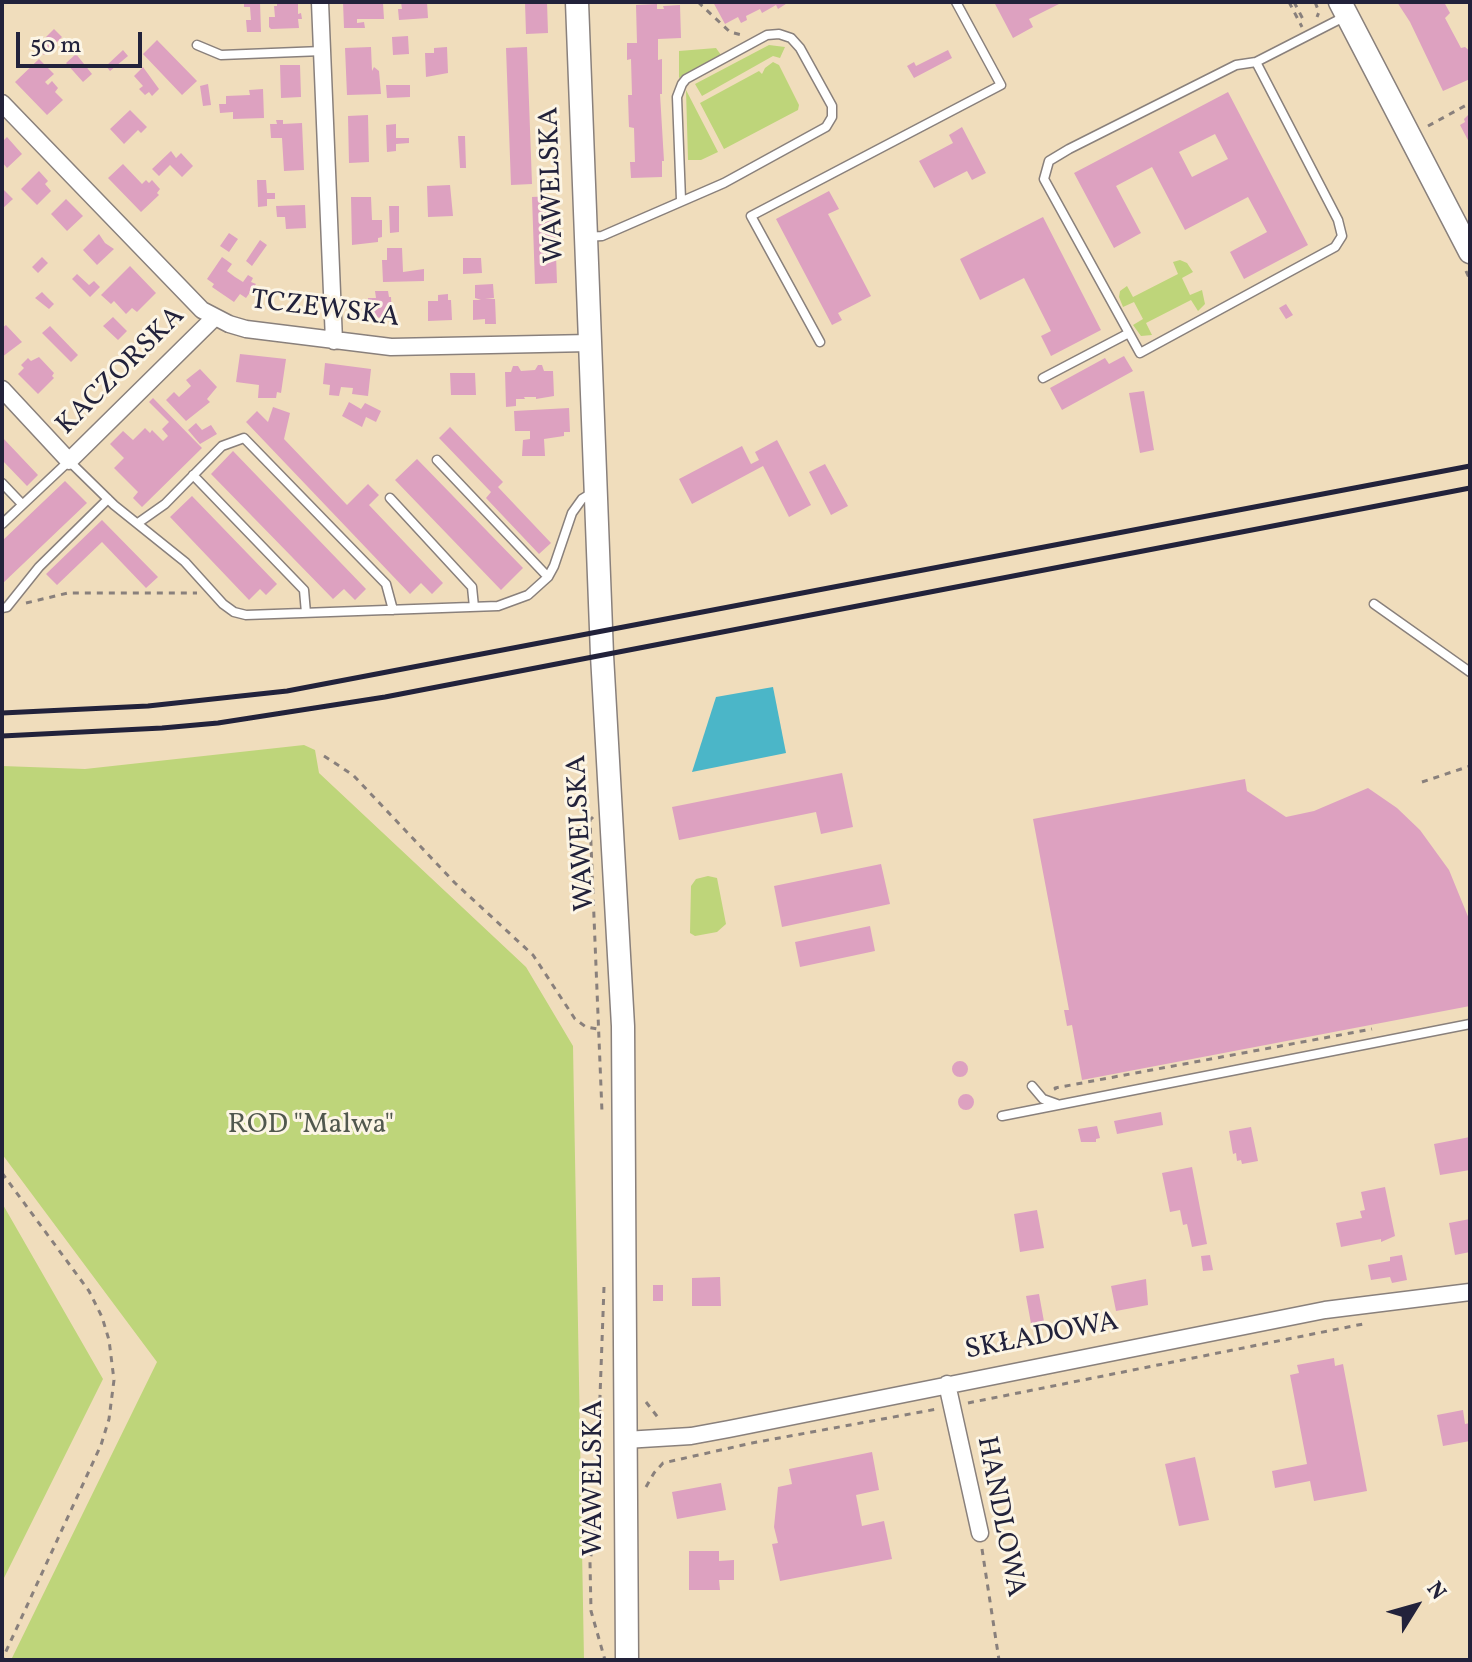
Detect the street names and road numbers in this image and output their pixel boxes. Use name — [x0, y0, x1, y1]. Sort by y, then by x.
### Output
street label: WAWELSKA — [534, 106, 574, 264]
street label: TCZEWSKA — [249, 285, 401, 337]
street label: KACZORSKA — [51, 301, 193, 443]
street label: WAWELSKA — [562, 754, 604, 912]
street label: SKŁADOWA — [963, 1307, 1121, 1369]
street label: WAWELSKA — [579, 1400, 613, 1556]
street label: HANDLOWA — [967, 1434, 1031, 1600]

